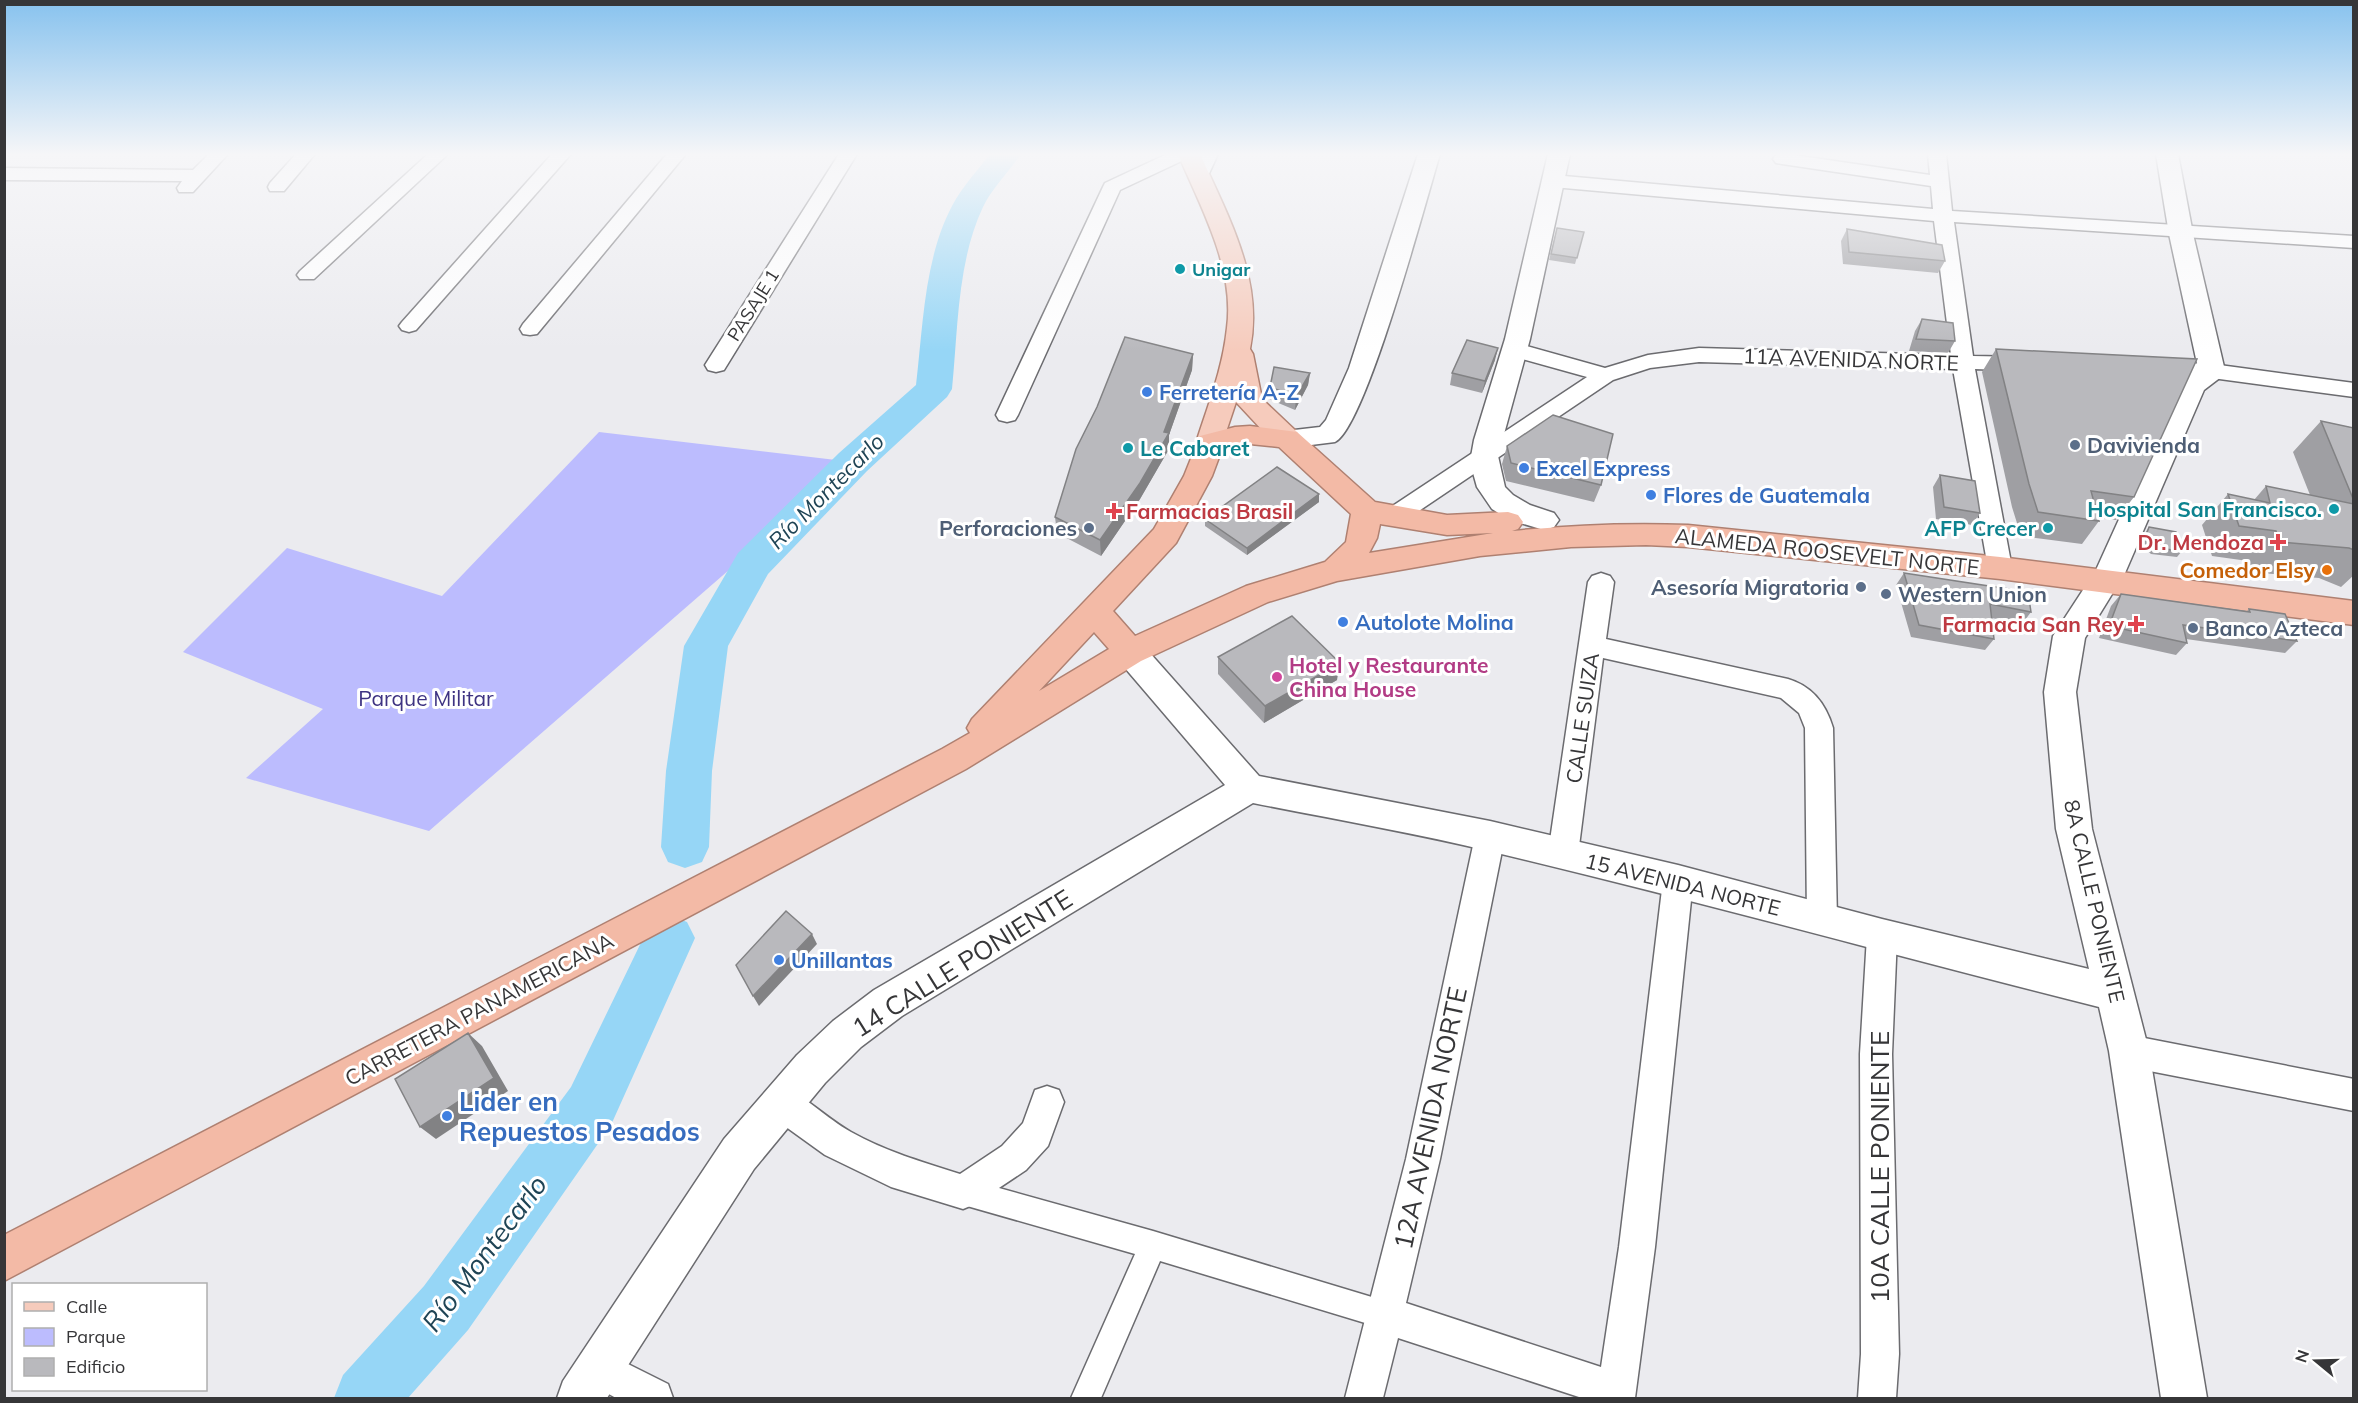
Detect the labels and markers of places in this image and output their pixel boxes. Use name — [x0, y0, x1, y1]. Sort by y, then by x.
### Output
place label: Unigar — [1192, 258, 1251, 281]
marker: Unigar — [1173, 262, 1187, 276]
place label: Ferretería A-Z — [1159, 379, 1299, 405]
marker: Ferretería A-Z — [1140, 385, 1154, 399]
place label: Davivienda — [2087, 432, 2200, 458]
place label: Le Cabaret — [1140, 435, 1250, 461]
marker: Davivienda — [2068, 438, 2082, 452]
marker: Le Cabaret — [1121, 441, 1135, 455]
place label: Excel Express — [1536, 455, 1671, 481]
marker: Excel Express — [1517, 461, 1531, 475]
place label: Flores de Guatemala — [1663, 482, 1870, 508]
marker: Flores de Guatemala — [1644, 488, 1658, 502]
place label: Hospital San Francisco. — [2087, 496, 2322, 522]
place label: Farmacias Brasil — [1126, 498, 1293, 524]
marker: Hospital San Francisco. — [2327, 502, 2341, 516]
marker: Farmacias Brasil — [1107, 504, 1121, 518]
place label: Perforaciones — [939, 515, 1077, 541]
place label: AFP Crecer — [1924, 515, 2037, 541]
marker: Perforaciones — [1082, 521, 1096, 535]
marker: AFP Crecer — [2041, 521, 2055, 535]
place label: Dr. Mendoza — [2138, 529, 2264, 555]
marker: Dr. Mendoza — [2269, 533, 2287, 551]
place label: Comedor Elsy — [2179, 557, 2316, 583]
marker: Comedor Elsy — [2320, 563, 2334, 577]
place label: Asesoría Migratoria — [1651, 574, 1849, 600]
marker: Asesoría Migratoria — [1854, 580, 1868, 594]
place label: Western Union — [1898, 581, 2047, 607]
marker: Western Union — [1879, 587, 1893, 601]
place label: Autolote Molina — [1355, 609, 1514, 635]
place label: Farmacia San Rey — [1942, 611, 2125, 637]
marker: Autolote Molina — [1336, 615, 1350, 629]
place label: Banco Azteca — [2205, 615, 2343, 641]
marker: Farmacia San Rey — [2129, 617, 2143, 631]
marker: Banco Azteca — [2186, 621, 2200, 635]
place label: Hotel y Restaurante China House — [1289, 652, 1488, 702]
marker: Hotel y Restaurante China House — [1270, 670, 1284, 684]
place label: Unillantas — [791, 947, 893, 973]
marker: Unillantas — [772, 953, 786, 967]
place label: Lider en Repuestos Pesados — [459, 1085, 700, 1148]
marker: Lider en Repuestos Pesados — [440, 1109, 454, 1123]

